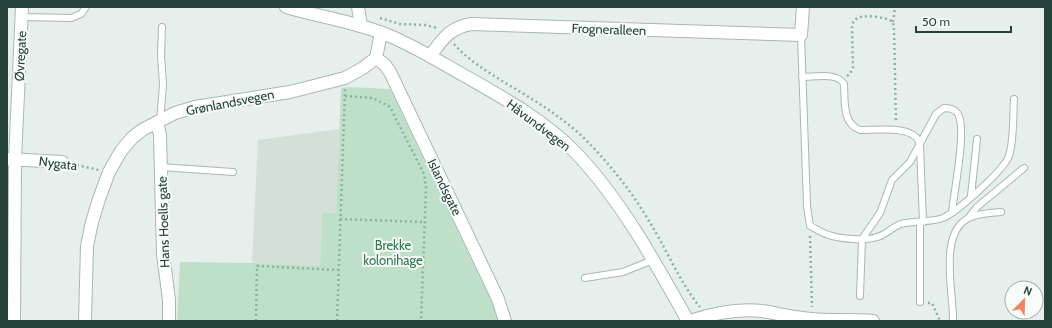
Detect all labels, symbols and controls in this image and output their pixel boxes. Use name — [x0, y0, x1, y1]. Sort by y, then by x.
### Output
scale bar — [916, 8, 1011, 34]
text: 50 m — [922, 14, 950, 29]
street label: Frogneralleen — [571, 20, 647, 38]
street label: Øvregate — [11, 30, 29, 82]
street label: Grønlandsvegen — [185, 86, 275, 118]
street label: Håvundvegen — [504, 96, 574, 154]
street label: Nygata — [38, 153, 79, 173]
street label: Islandsgate — [424, 156, 466, 218]
street label: Hans Hoells gate — [153, 176, 173, 268]
park label: Brekke kolonihage — [363, 237, 423, 268]
north arrow — [1004, 280, 1044, 320]
text: N — [1022, 283, 1034, 299]

